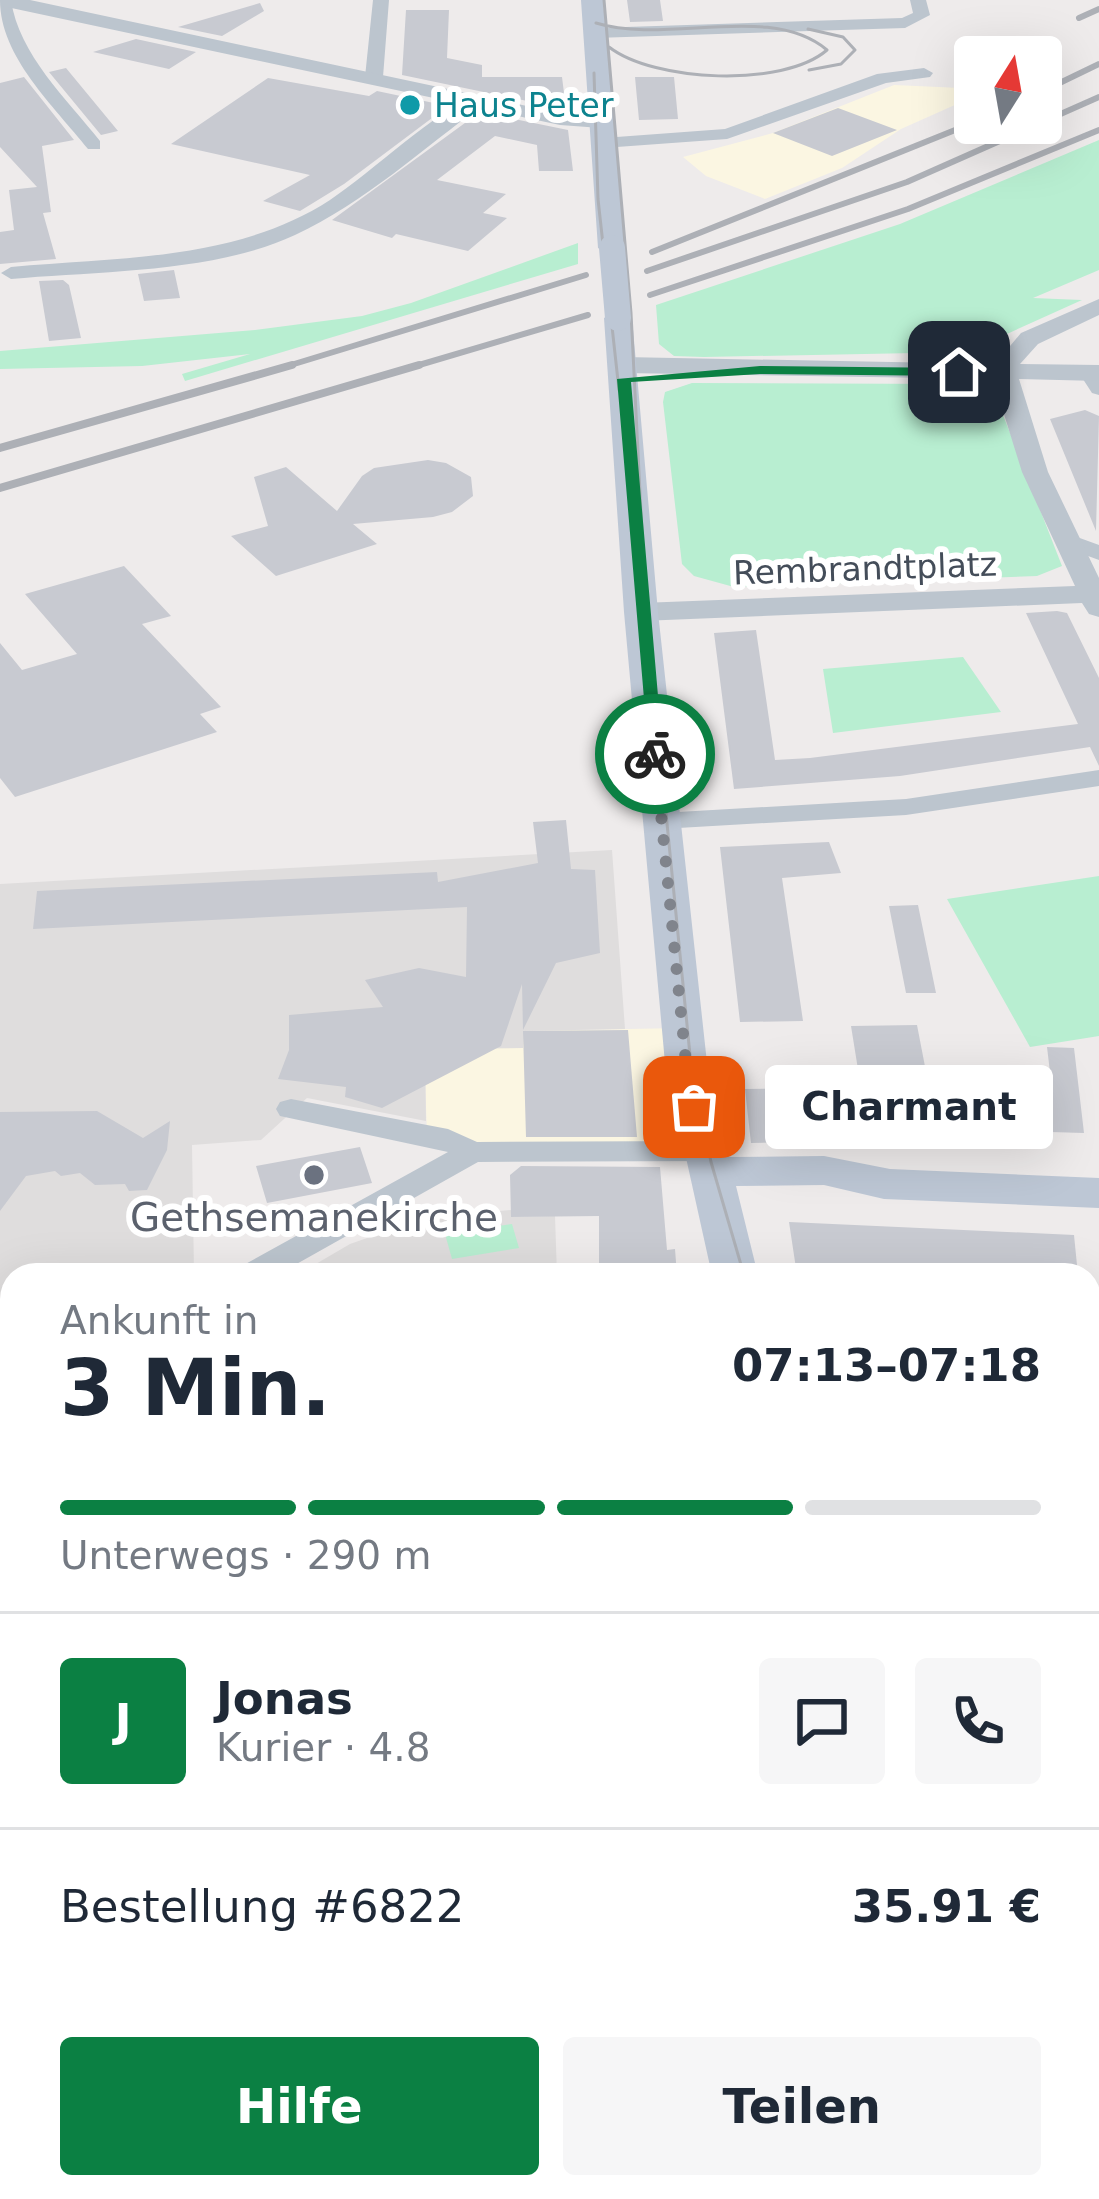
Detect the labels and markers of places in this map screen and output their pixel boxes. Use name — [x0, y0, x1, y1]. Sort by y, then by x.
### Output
place label: Haus Peter — [434, 86, 614, 125]
marker: Haus Peter — [397, 92, 423, 118]
pin — [908, 321, 1010, 423]
pin — [643, 1056, 745, 1158]
callout: Charmant — [766, 1065, 1054, 1149]
marker: Gethsemanekirche — [301, 1162, 327, 1188]
place label: Gethsemanekirche — [130, 1195, 498, 1240]

